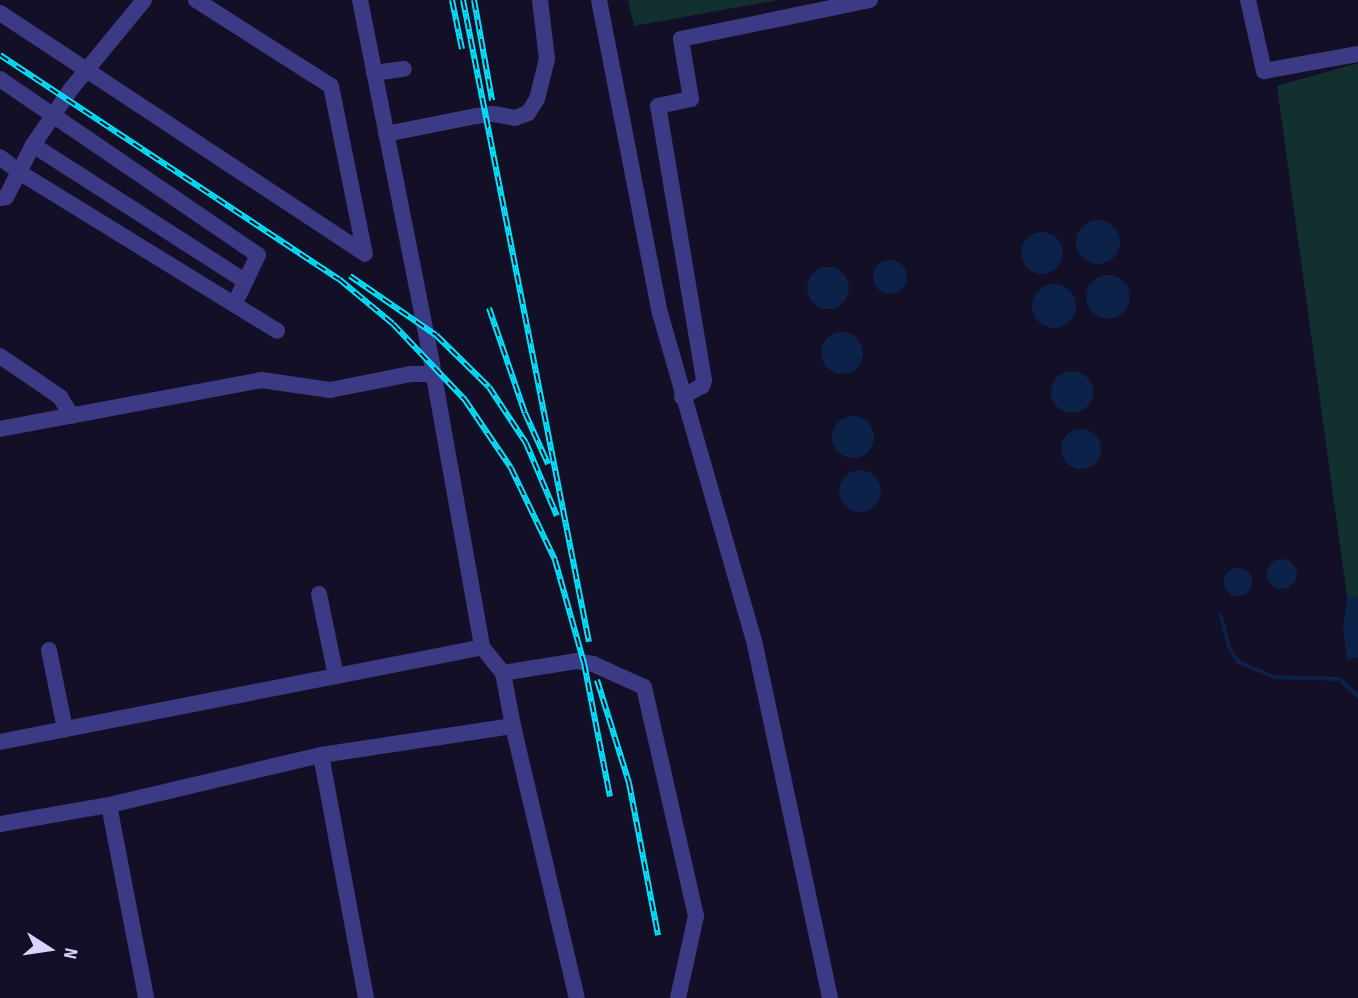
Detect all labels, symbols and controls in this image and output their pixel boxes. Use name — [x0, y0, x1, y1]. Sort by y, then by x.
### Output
north arrow — [14, 914, 84, 984]
text: N — [58, 946, 82, 961]

